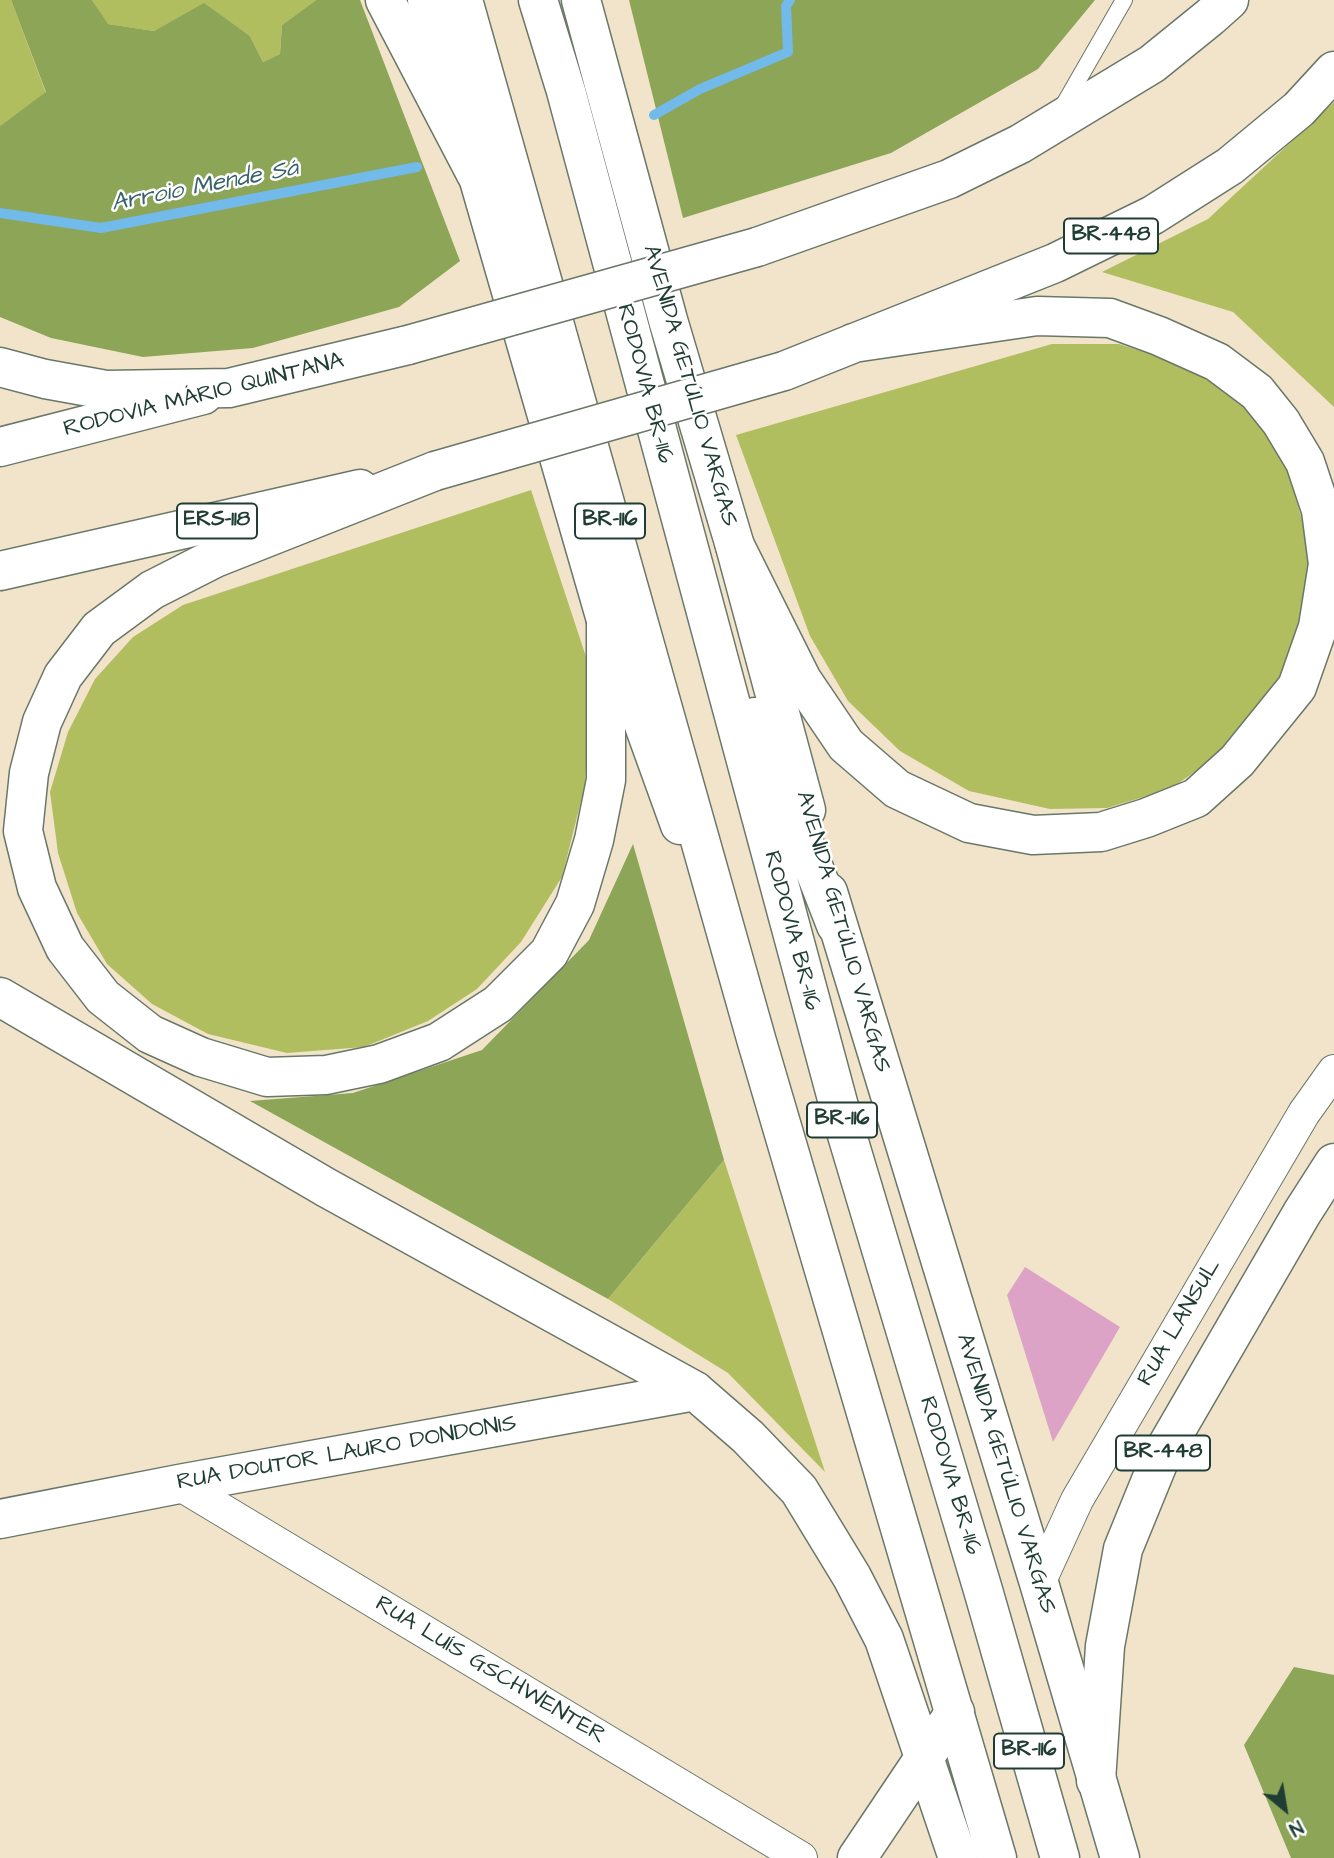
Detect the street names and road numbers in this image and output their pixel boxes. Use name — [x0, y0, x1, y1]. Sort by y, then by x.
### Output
road number: BR-448 — [1064, 218, 1158, 254]
street label: AVENIDA GETÚLIO VARGAS — [636, 242, 742, 530]
street label: RODOVIA BR-116 — [609, 301, 679, 467]
street label: RODOVIA MÁRIO QUINTANA — [61, 348, 347, 444]
road number: ERS-118 — [177, 504, 257, 538]
road number: BR-116 — [575, 504, 645, 538]
street label: AVENIDA GETÚLIO VARGAS — [789, 788, 895, 1076]
street label: RODOVIA BR-116 — [756, 848, 826, 1014]
road number: BR-116 — [807, 1102, 877, 1138]
street label: RUA LANSUL — [1133, 1255, 1227, 1391]
street label: AVENIDA GETÚLIO VARGAS — [949, 1331, 1061, 1617]
street label: RODOVIA BR-116 — [912, 1393, 986, 1559]
street label: RUA DOUTOR LAURO DONDONIS — [175, 1411, 519, 1497]
road number: BR-448 — [1116, 1436, 1210, 1470]
street label: RUA LUÍS GSCHWENTER — [370, 1591, 610, 1751]
road number: BR-116 — [994, 1734, 1064, 1768]

